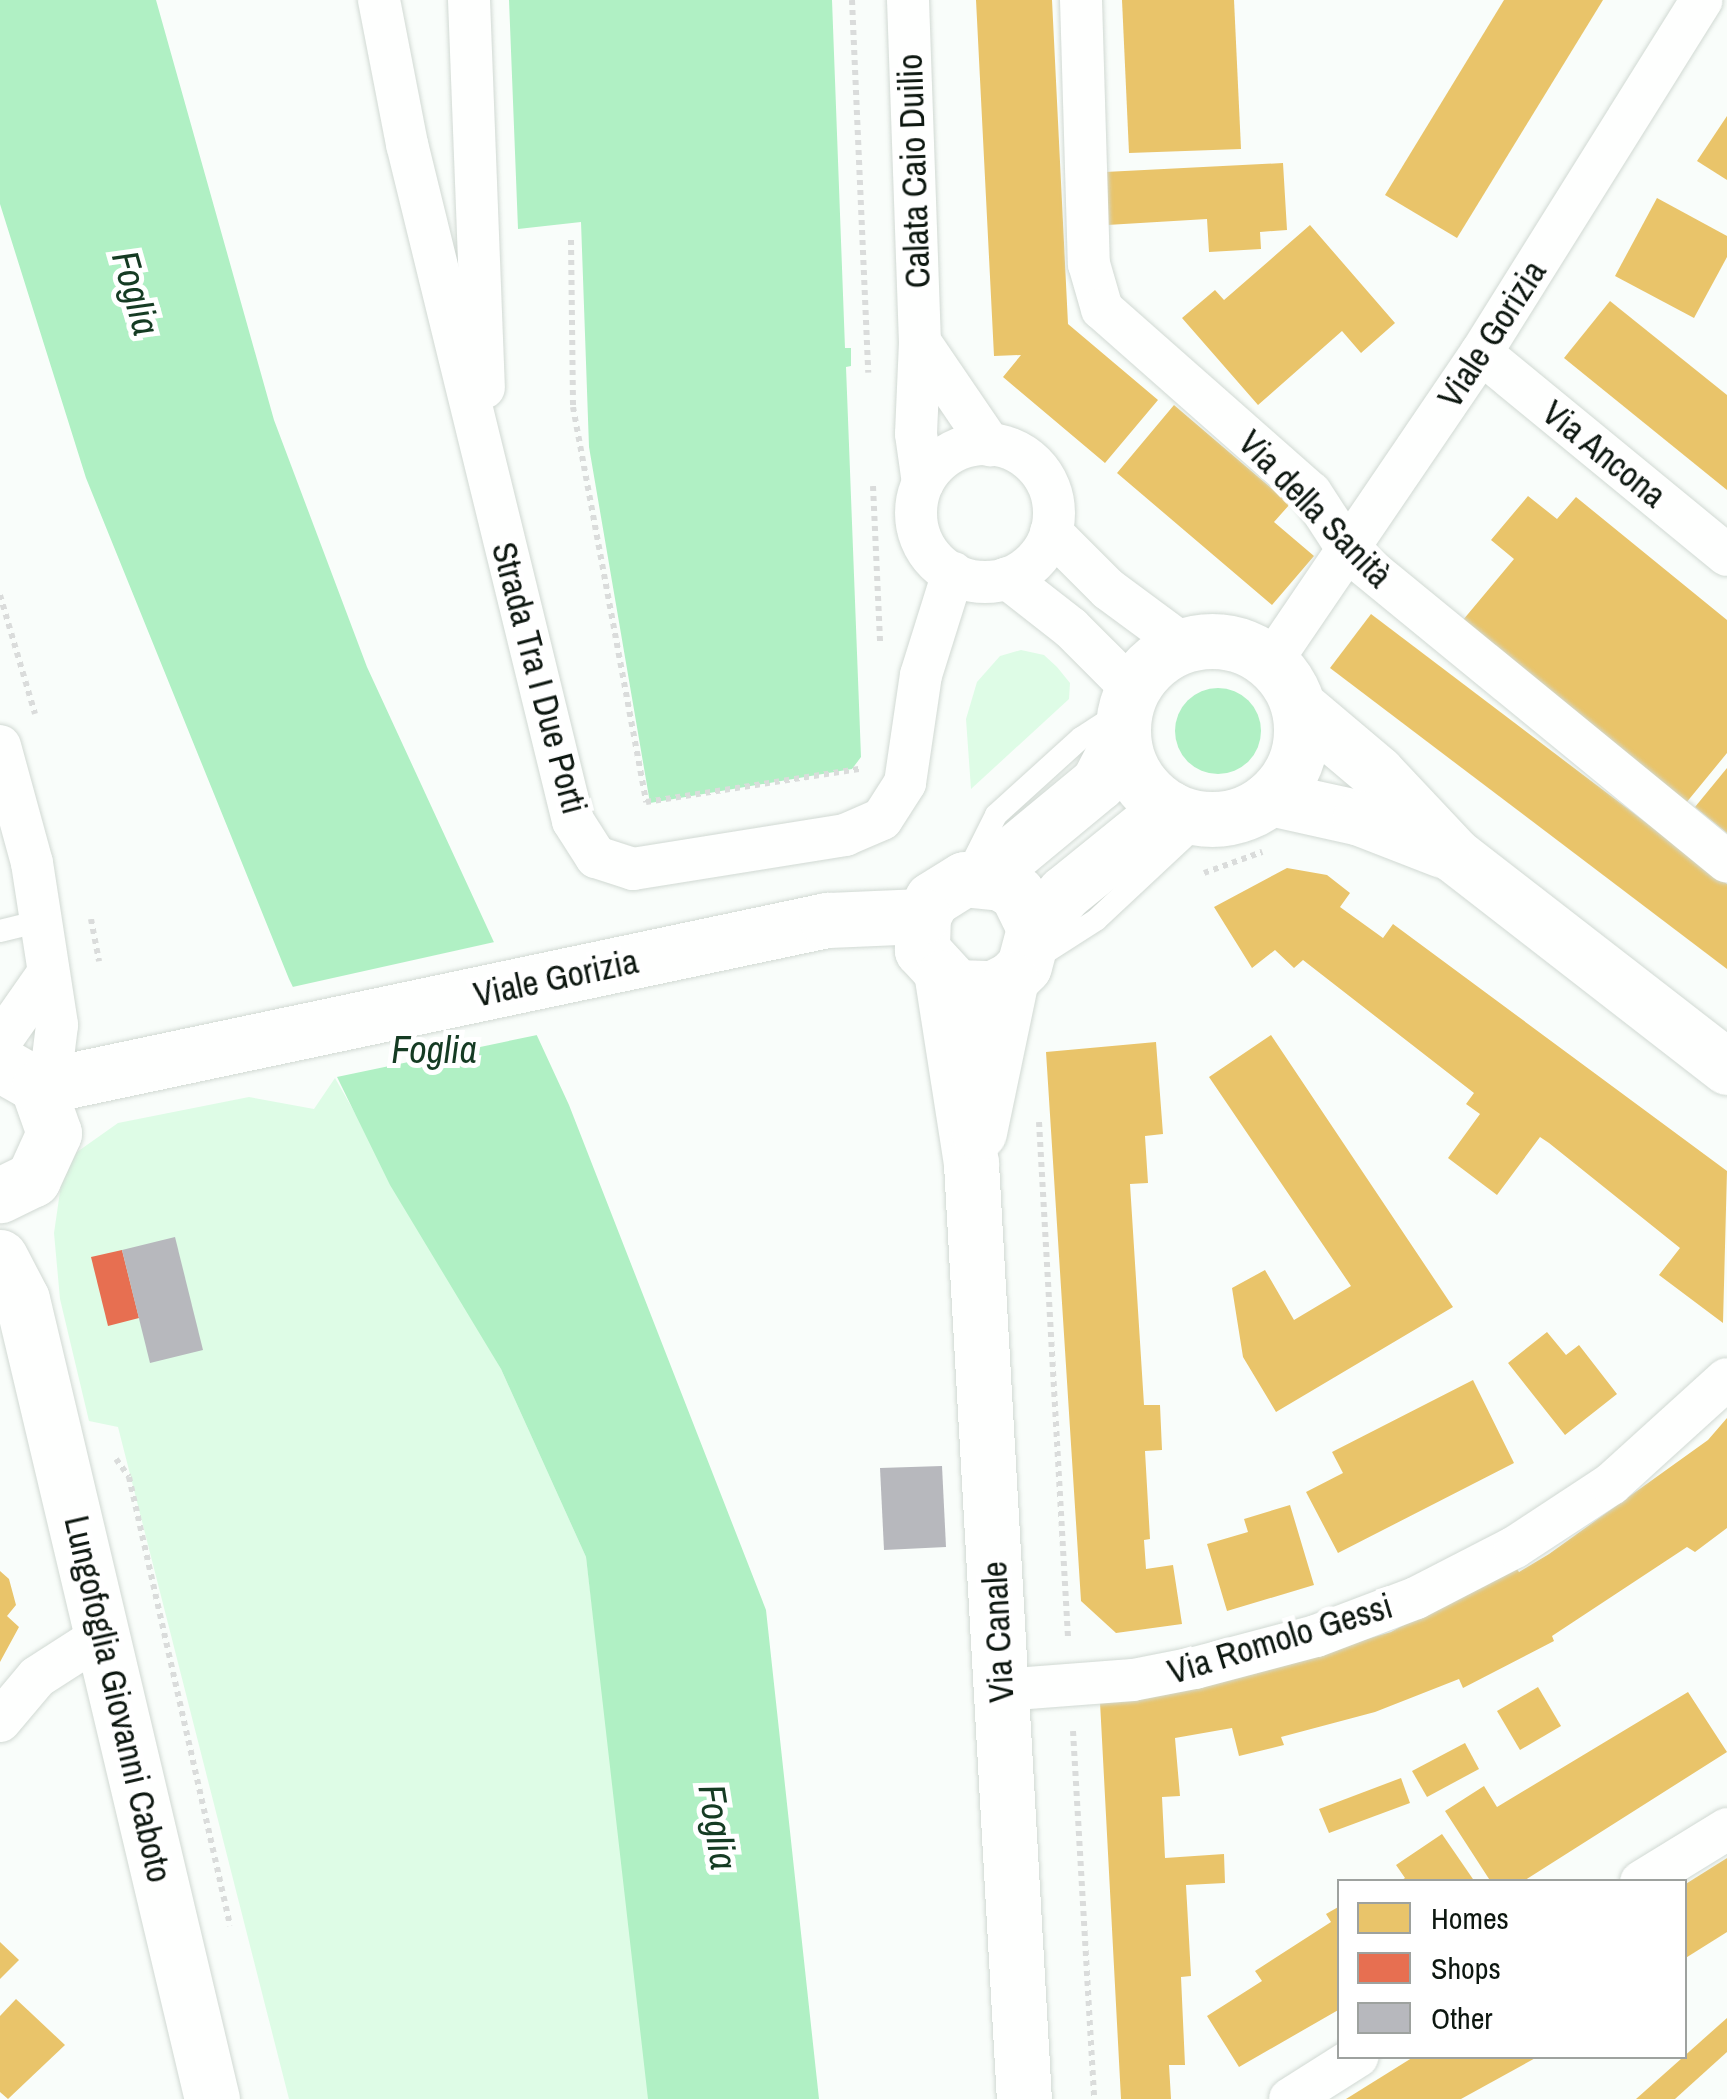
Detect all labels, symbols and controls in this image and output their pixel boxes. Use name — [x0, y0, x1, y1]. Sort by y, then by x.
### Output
street label: Calata Caio Duilio — [889, 53, 939, 289]
water label: Foglia — [102, 246, 170, 340]
street label: Viale Gorizia — [1429, 253, 1555, 415]
street label: Via Ancona — [1533, 391, 1675, 517]
street label: Via della Sanità — [1230, 422, 1400, 596]
street label: Strada Tra I Due Porti — [483, 537, 595, 819]
street label: Viale Gorizia — [470, 940, 642, 1016]
water label: Foglia — [391, 1027, 477, 1073]
street label: Lungofoglia Giovanni Caboto — [55, 1512, 181, 1886]
street label: Via Canale — [973, 1560, 1023, 1704]
street label: Via Romolo Gessi — [1163, 1585, 1397, 1693]
water label: Foglia — [689, 1781, 747, 1873]
legend — [1337, 1879, 1687, 2059]
text: Homes — [1431, 1898, 1509, 1938]
text: Shops — [1431, 1948, 1501, 1988]
text: Other — [1431, 1998, 1493, 2038]

